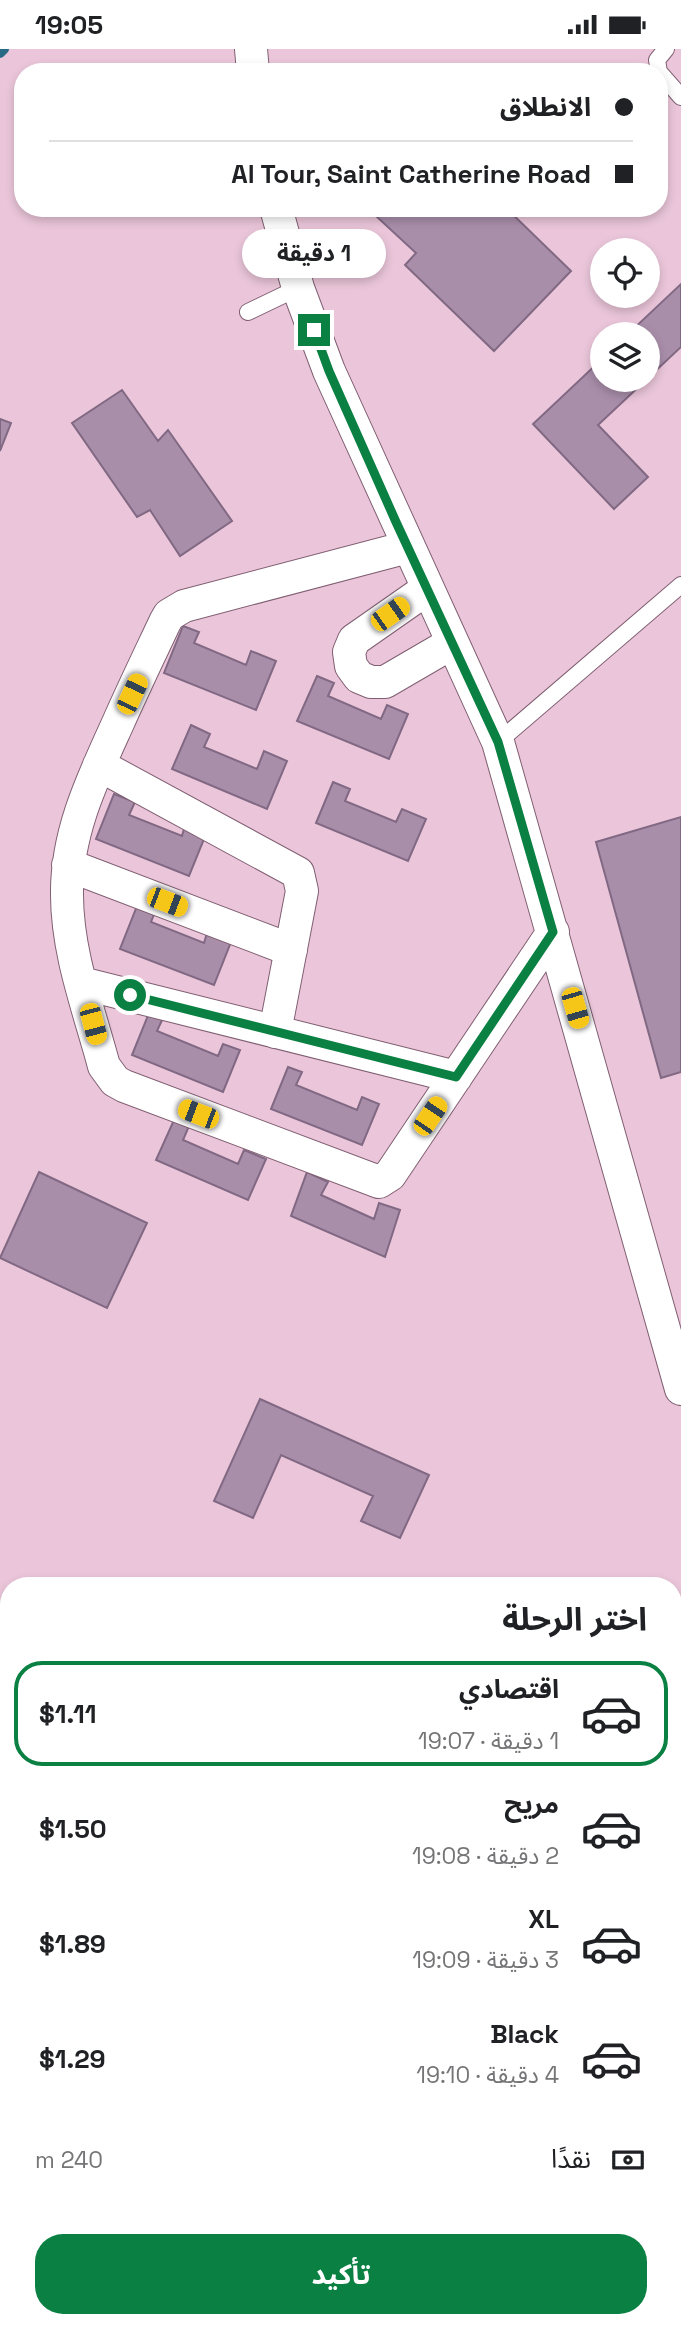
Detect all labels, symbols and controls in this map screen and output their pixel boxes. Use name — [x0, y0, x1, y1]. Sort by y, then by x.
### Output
text: 19:05 — [35, 8, 103, 42]
text: الانطلاق — [500, 90, 591, 124]
text: Al Tour, Saint Catherine Road — [231, 157, 591, 191]
callout: 1 دقيقة — [242, 229, 386, 278]
text: 1 دقيقة — [277, 238, 351, 268]
map controls — [590, 238, 660, 392]
button: locate — [590, 238, 660, 308]
route end — [298, 314, 330, 346]
button: layers — [590, 322, 660, 392]
car — [367, 593, 414, 635]
car — [114, 671, 151, 717]
car — [144, 885, 191, 919]
route start — [114, 979, 146, 1011]
car — [560, 985, 591, 1031]
car — [78, 1001, 109, 1047]
car — [410, 1093, 451, 1139]
car — [175, 1097, 222, 1131]
text: اختر الرحلة — [502, 1599, 647, 1639]
text: اقتصادي — [459, 1672, 559, 1706]
icon: car — [580, 1682, 643, 1745]
text: $1.11 — [39, 1697, 96, 1731]
text: 1 دقيقة · 19:07 — [418, 1726, 559, 1756]
text: مريح — [504, 1787, 559, 1821]
icon: car — [580, 1797, 643, 1860]
text: $1.50 — [39, 1812, 107, 1846]
text: 2 دقيقة · 19:08 — [412, 1841, 559, 1871]
text: XL — [528, 1902, 559, 1936]
icon: car — [580, 1912, 643, 1975]
text: $1.89 — [39, 1927, 106, 1961]
text: 3 دقيقة · 19:09 — [412, 1945, 559, 1975]
text: Black — [490, 2017, 559, 2051]
icon: car — [580, 2027, 643, 2090]
text: $1.29 — [39, 2042, 106, 2076]
text: 4 دقيقة · 19:10 — [416, 2060, 559, 2090]
icon: cash — [609, 2141, 647, 2179]
text: نقدًا — [551, 2142, 591, 2176]
text: 240 m — [35, 2145, 103, 2175]
button: تأكيد — [35, 2234, 647, 2314]

